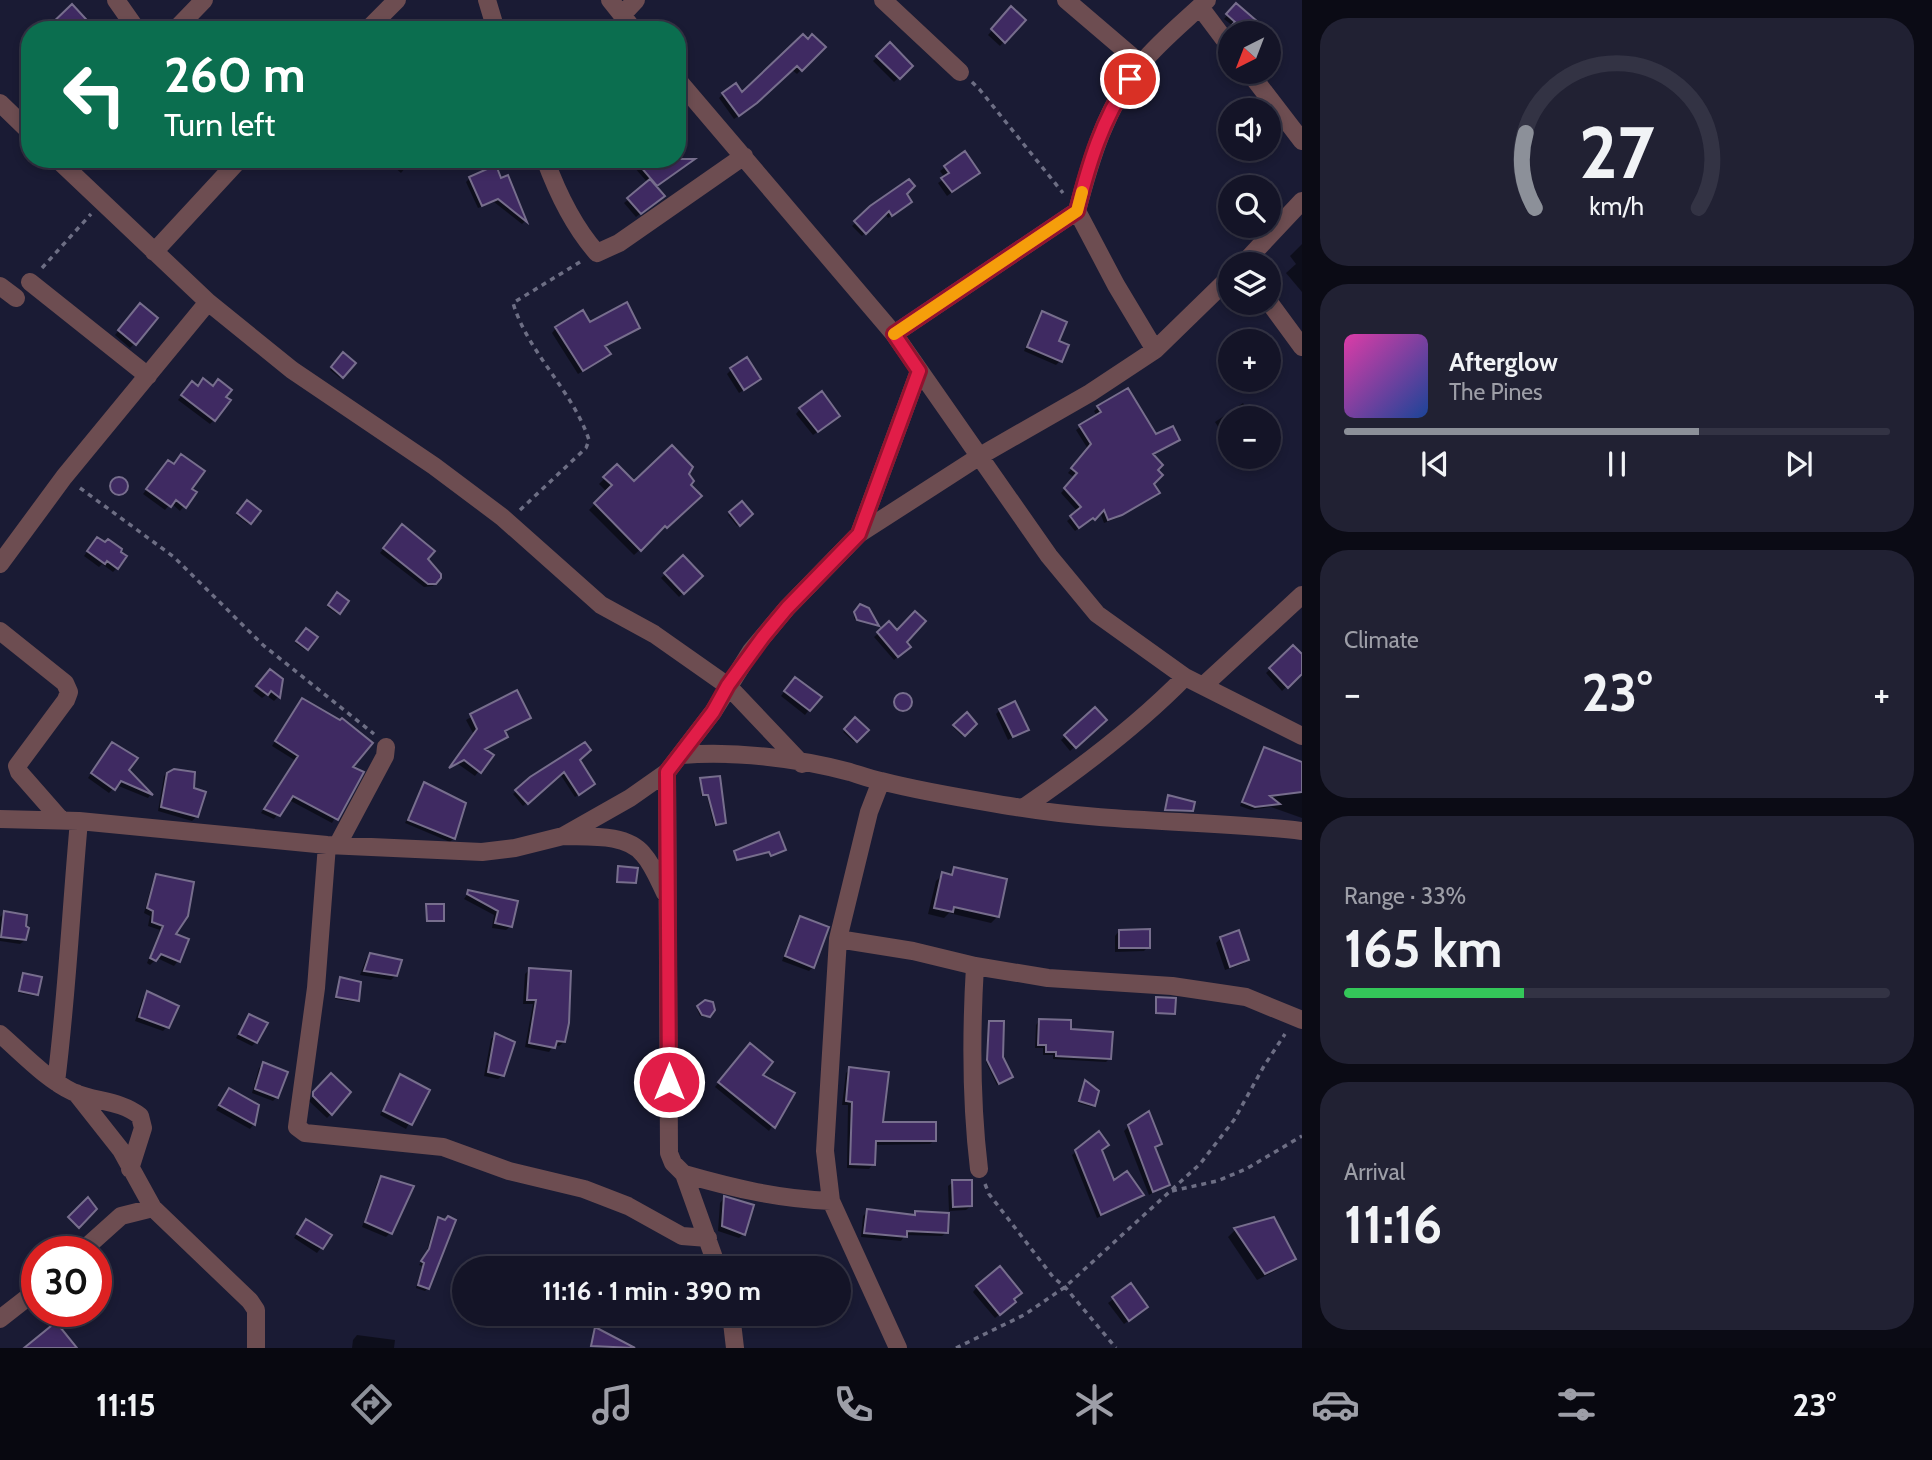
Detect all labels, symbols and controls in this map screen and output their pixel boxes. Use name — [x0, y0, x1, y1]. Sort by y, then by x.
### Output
north arrow — [1218, 21, 1281, 84]
map controls — [1218, 21, 1281, 469]
text: 260 m — [164, 45, 306, 104]
icon: left — [49, 49, 140, 140]
pin — [1100, 49, 1160, 109]
icon: arrive — [1111, 60, 1149, 98]
button: sound — [1218, 98, 1281, 161]
text: Turn left — [164, 105, 275, 144]
text: 27 — [1579, 108, 1655, 196]
button: search — [1218, 175, 1281, 238]
text: km/h — [1590, 191, 1644, 221]
button: layers — [1218, 252, 1281, 315]
button: + — [1218, 329, 1281, 392]
text: Afterglow — [1449, 346, 1558, 378]
text: The Pines — [1449, 378, 1543, 406]
button: − — [1218, 406, 1281, 469]
icon: previous — [1416, 445, 1454, 483]
icon: pause — [1598, 445, 1636, 483]
icon: next — [1780, 445, 1818, 483]
text: Climate — [1344, 626, 1419, 654]
text: 23° — [1582, 661, 1652, 724]
text: − — [1344, 670, 1361, 717]
text: + — [1873, 670, 1890, 717]
text: Range · 33% — [1344, 882, 1466, 910]
text: 165 km — [1344, 917, 1502, 980]
position arrow — [632, 1045, 706, 1119]
text: Arrival — [1344, 1158, 1405, 1186]
text: 11:16 — [1344, 1193, 1442, 1256]
speed limit sign: 30 — [21, 1236, 112, 1327]
text: 11:16 · 1 min · 390 m — [542, 1275, 761, 1307]
icon: directions — [347, 1380, 396, 1429]
icon: music — [588, 1380, 637, 1429]
icon: phone — [829, 1380, 878, 1429]
icon: climate — [1070, 1380, 1119, 1429]
icon: car — [1311, 1380, 1360, 1429]
icon: filters — [1552, 1380, 1601, 1429]
text: 11:15 — [96, 1385, 156, 1424]
text: 23° — [1793, 1385, 1836, 1424]

